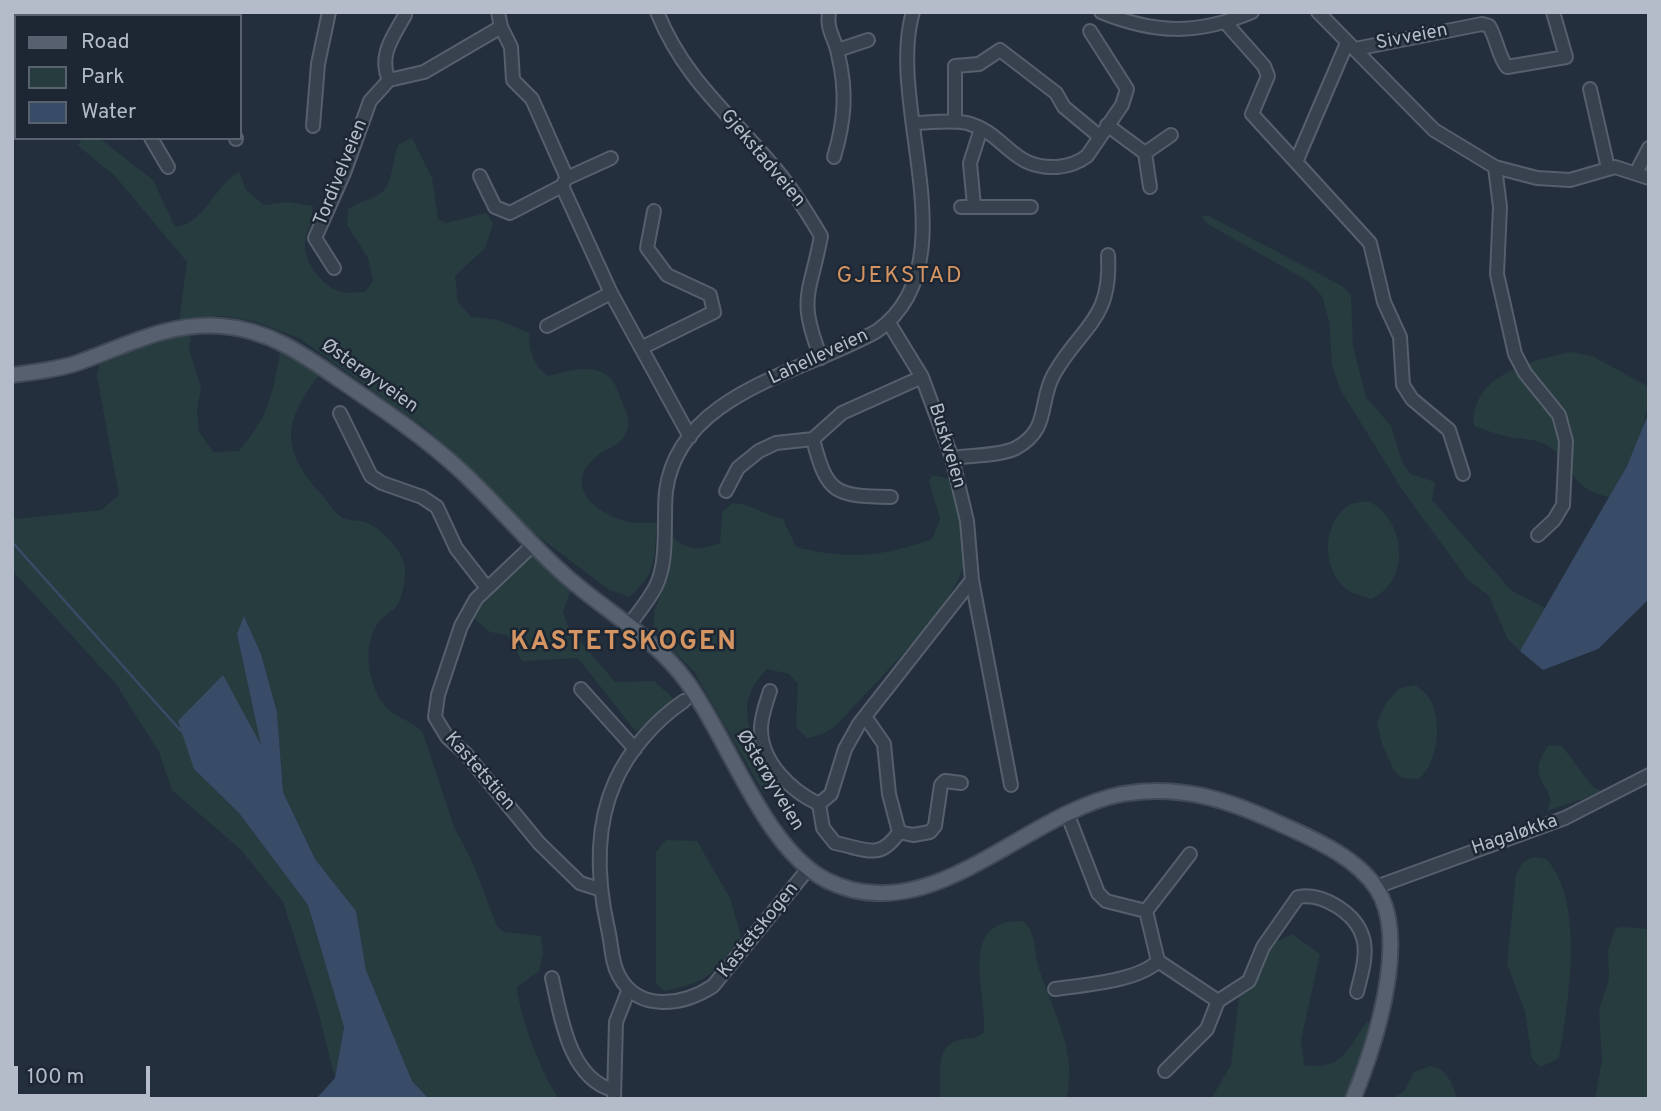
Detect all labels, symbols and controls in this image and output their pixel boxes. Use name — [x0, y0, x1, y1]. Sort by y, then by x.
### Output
legend — [14, 14, 242, 140]
street label: Sivveien — [1374, 20, 1450, 56]
text: Road — [81, 29, 130, 56]
text: Park — [81, 64, 124, 91]
text: Water — [81, 99, 136, 126]
street label: Gjekstadveien — [715, 106, 809, 212]
street label: Tordivelveien — [310, 116, 374, 230]
district label: GJEKSTAD — [837, 263, 963, 291]
street label: Lahelleveien — [766, 325, 872, 391]
street label: Østerøyveien — [316, 335, 422, 419]
street label: Buskveien — [922, 401, 970, 491]
district label: KASTETSKOGEN — [512, 628, 736, 660]
street label: Østerøyveien — [730, 727, 808, 835]
street label: Kastetstien — [439, 728, 519, 816]
street label: Hagaløkka — [1469, 811, 1561, 861]
street label: Kastetskogen — [714, 879, 804, 983]
scale bar — [18, 1052, 154, 1096]
text: 100 m — [27, 1064, 84, 1091]

